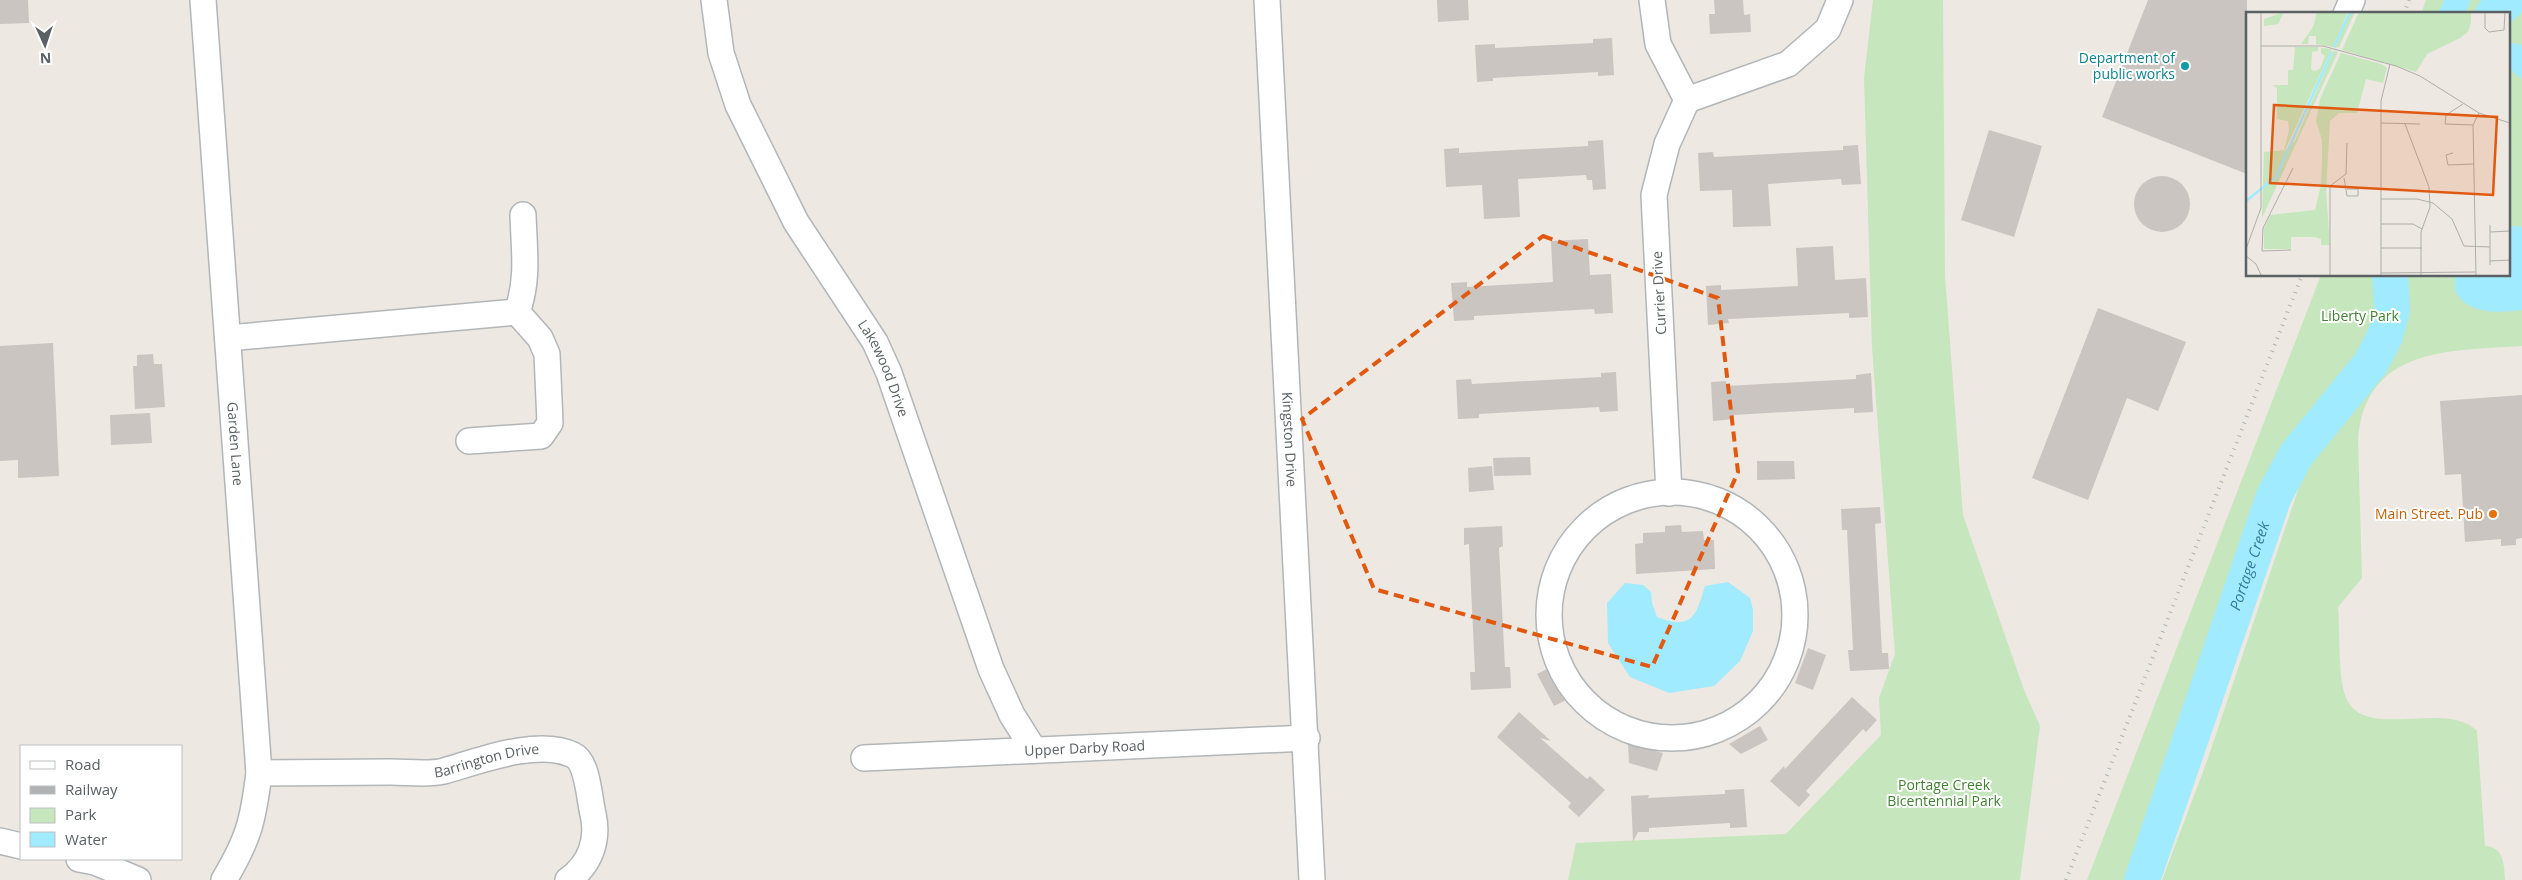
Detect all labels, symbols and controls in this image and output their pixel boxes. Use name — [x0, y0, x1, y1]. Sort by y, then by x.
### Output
inset map — [2246, 12, 2510, 276]
north arrow — [20, 20, 70, 70]
place label: Department of public works — [2079, 48, 2176, 83]
text: N — [40, 49, 52, 68]
marker: Department of public works — [2179, 60, 2191, 72]
street label: Currier Drive — [1647, 251, 1670, 335]
park label: Liberty Park — [2321, 306, 2400, 325]
street label: Lakewood Drive — [854, 316, 913, 419]
street label: Kingston Drive — [1278, 391, 1302, 487]
street label: Garden Lane — [223, 401, 248, 486]
place label: Main Street. Pub — [2375, 504, 2483, 523]
marker: Main Street. Pub — [2487, 508, 2499, 520]
water label: Portage Creek — [2224, 518, 2274, 613]
street label: Upper Darby Road — [1024, 735, 1146, 760]
street label: Barrington Drive — [433, 739, 540, 782]
legend — [20, 745, 182, 860]
text: Road — [65, 754, 101, 774]
park label: Portage Creek Bicentennial Park — [1887, 775, 2001, 810]
text: Railway — [65, 779, 118, 799]
text: Park — [65, 804, 96, 824]
text: Water — [65, 829, 107, 849]

